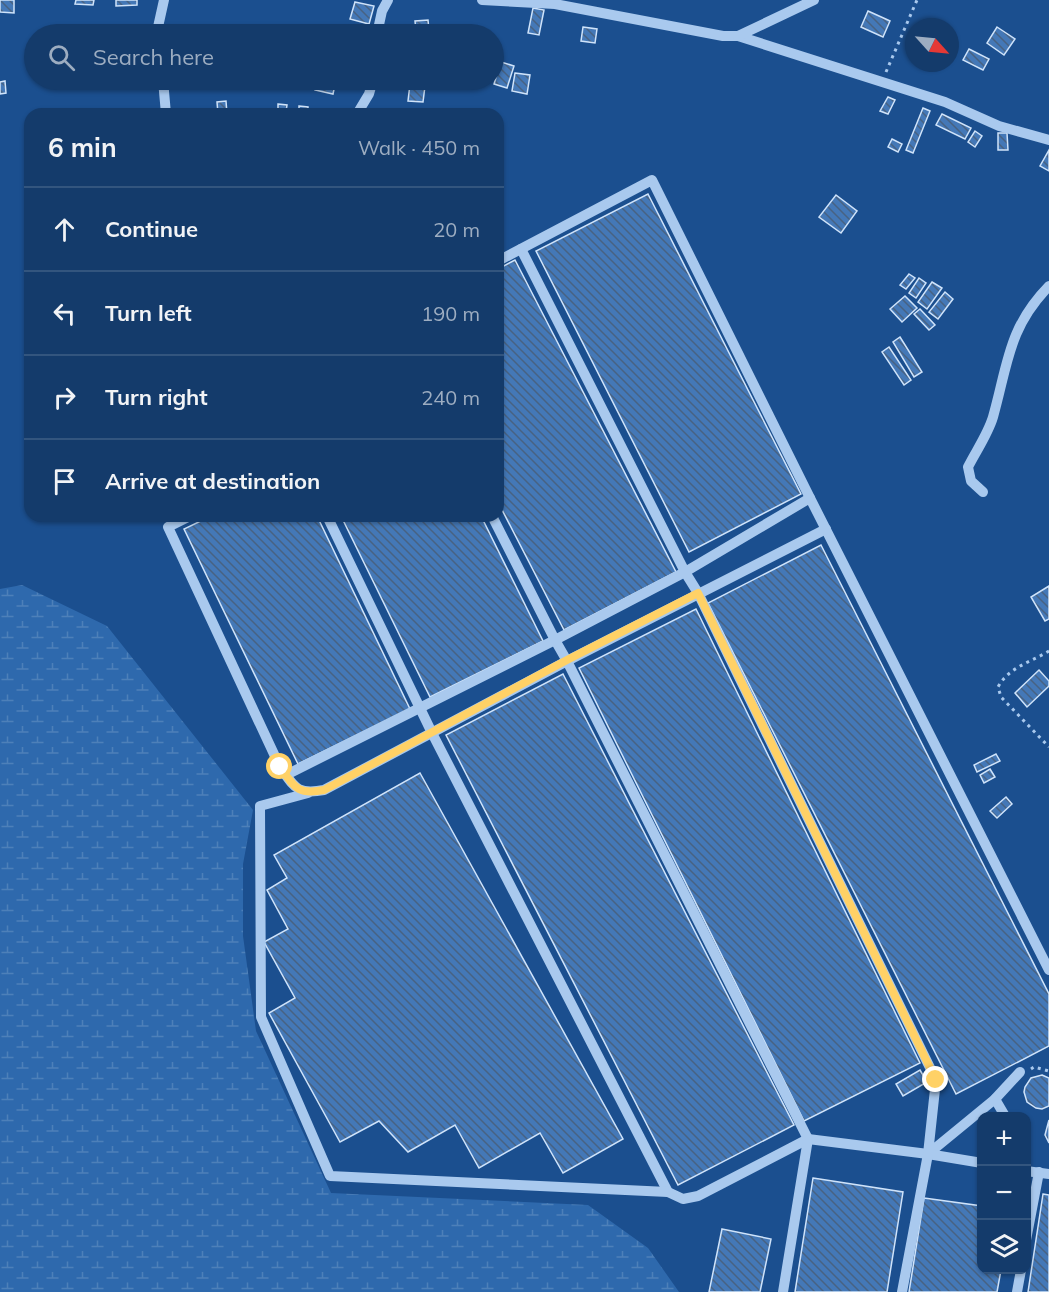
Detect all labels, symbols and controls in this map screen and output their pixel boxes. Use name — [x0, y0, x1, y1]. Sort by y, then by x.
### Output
north arrow — [905, 18, 959, 72]
search box — [24, 24, 504, 90]
icon: search — [45, 41, 78, 74]
text: Search here — [93, 43, 214, 71]
text: 6 min — [48, 131, 117, 164]
text: Walk · 450 m — [358, 135, 480, 160]
icon: ahead — [48, 213, 81, 246]
text: Continue — [105, 215, 198, 243]
text: 20 m — [433, 217, 480, 242]
icon: left — [48, 297, 81, 330]
text: Turn left — [105, 299, 192, 327]
text: 190 m — [421, 301, 480, 326]
icon: right — [48, 381, 81, 414]
text: Turn right — [105, 383, 208, 411]
text: 240 m — [421, 385, 480, 410]
icon: arrive — [48, 465, 81, 498]
text: Arrive at destination — [105, 467, 320, 495]
route start — [266, 753, 292, 779]
route end — [922, 1066, 948, 1092]
map controls — [977, 1112, 1031, 1274]
button: + — [977, 1112, 1031, 1166]
button: − — [977, 1166, 1031, 1220]
button: layers — [977, 1220, 1031, 1274]

